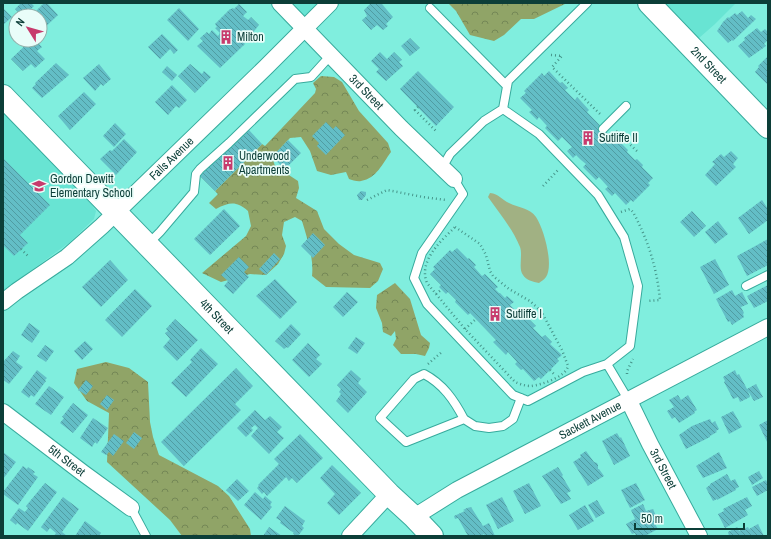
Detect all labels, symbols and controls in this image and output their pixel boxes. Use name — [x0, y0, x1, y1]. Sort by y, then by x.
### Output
north arrow — [8, 8, 48, 48]
text: N — [12, 15, 28, 29]
building icon: Milton — [218, 29, 234, 45]
place label: Milton — [237, 29, 264, 45]
street label: 2nd Street — [687, 43, 730, 87]
street label: 3rd Street — [345, 71, 387, 113]
building icon: Sutliffe II — [580, 130, 596, 146]
place label: Sutliffe II — [599, 130, 638, 146]
street label: Falls Avenue — [146, 133, 197, 184]
place label: Underwood Apartments — [238, 148, 289, 178]
building icon: Underwood Apartments — [220, 155, 236, 171]
place label: Gordon Dewitt Elementary School — [50, 171, 133, 201]
school or university icon: Gordon Dewitt Elementary School — [31, 178, 47, 194]
street label: 4th Street — [196, 295, 238, 337]
building icon: Sutliffe I — [487, 306, 503, 322]
place label: Sutliffe I — [506, 306, 542, 322]
street label: Sackett Avenue — [556, 397, 624, 443]
street label: 5th Street — [45, 441, 89, 480]
street label: 3rd Street — [646, 446, 681, 492]
scale bar — [635, 505, 744, 531]
text: 50 m — [641, 511, 663, 527]

